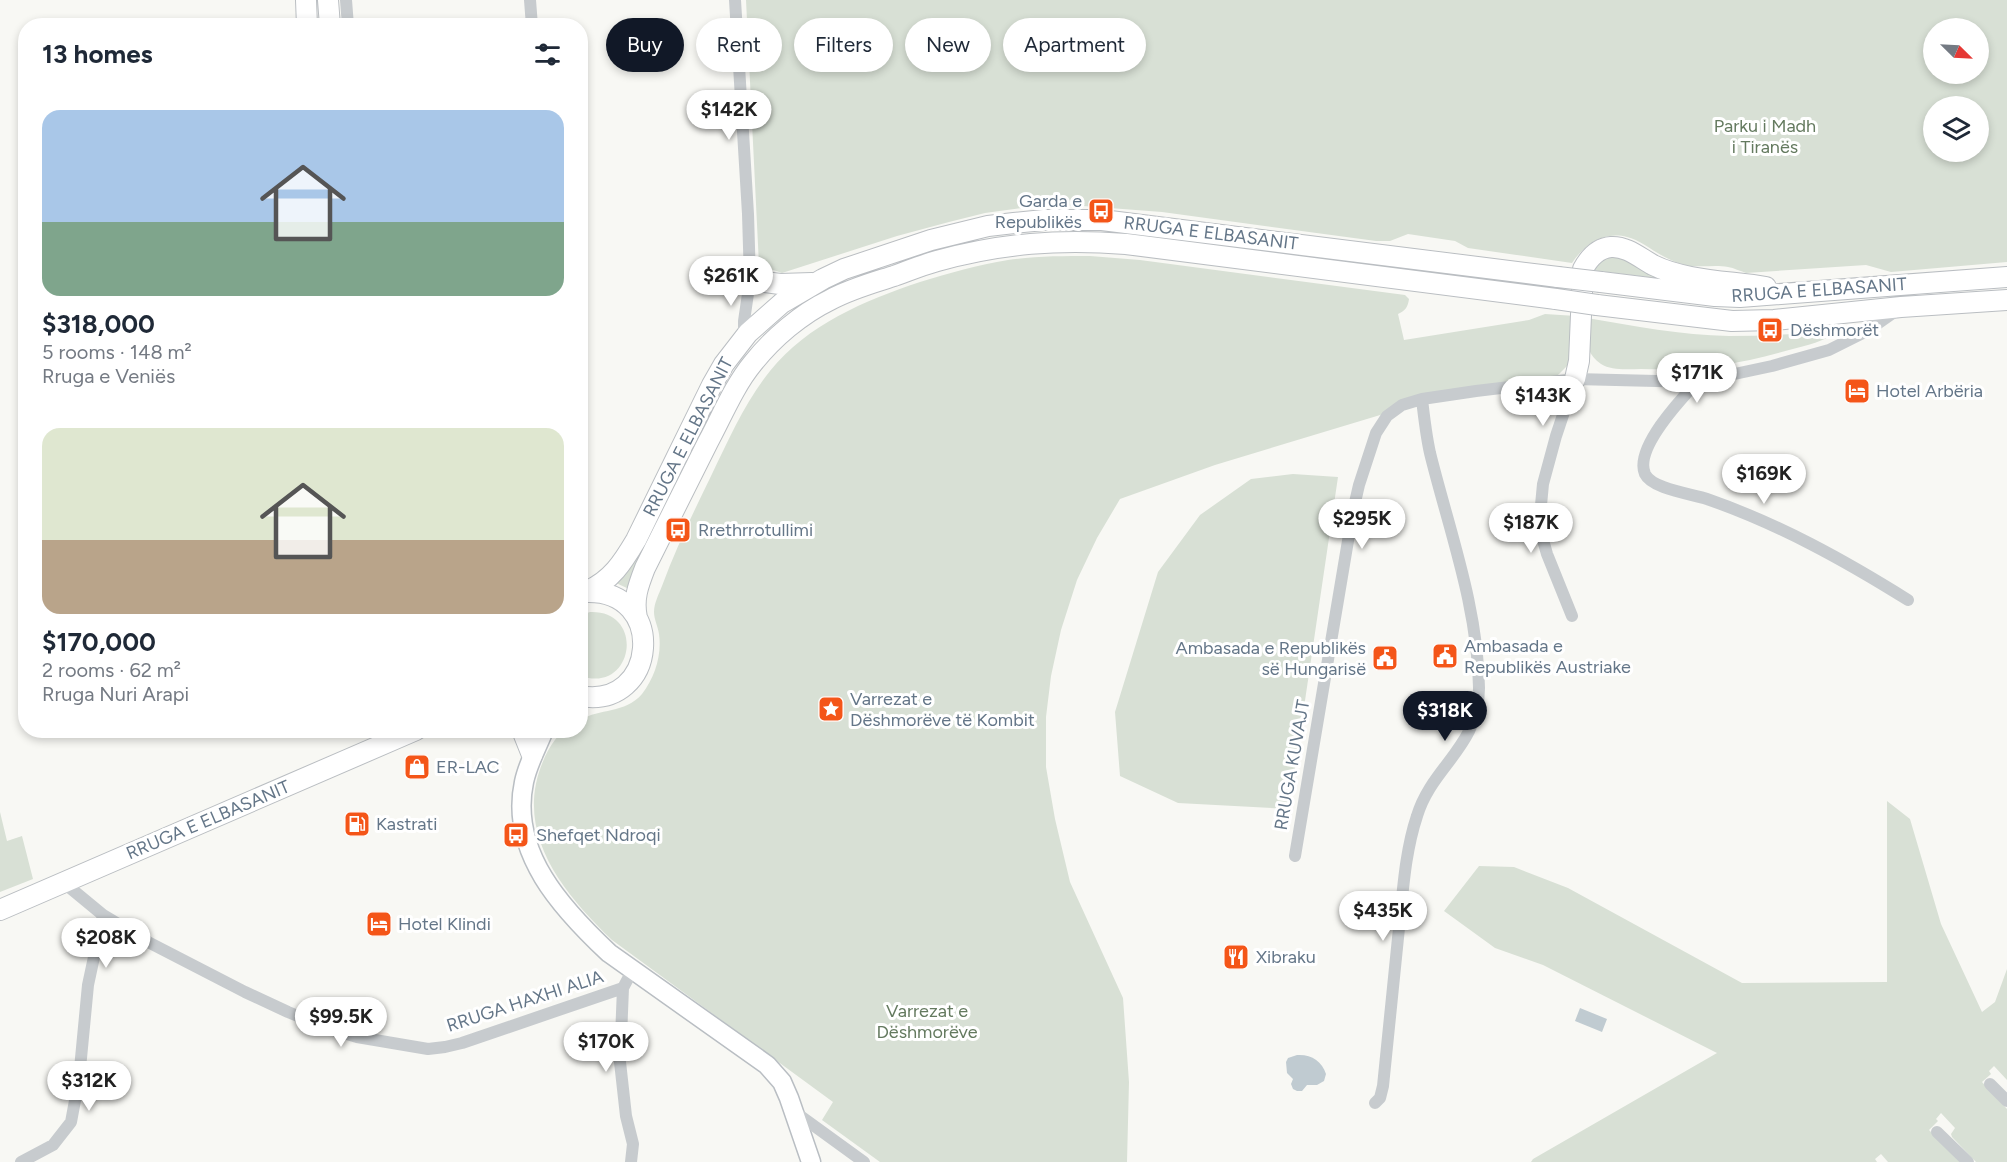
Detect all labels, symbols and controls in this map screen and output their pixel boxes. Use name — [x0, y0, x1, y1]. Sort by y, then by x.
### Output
chip: Buy — [606, 18, 684, 72]
chip: Rent — [696, 18, 782, 72]
chip: Filters — [794, 18, 893, 72]
chip: New — [905, 18, 991, 72]
chip: Apartment — [1003, 18, 1146, 72]
north arrow — [1923, 18, 1989, 84]
map controls — [1923, 18, 1989, 162]
text: 13 homes — [42, 38, 153, 70]
icon: filters — [531, 38, 564, 71]
pin: $142K — [687, 90, 771, 141]
button: layers — [1923, 96, 1989, 162]
text: $142K — [700, 97, 758, 121]
park label: Parku i Madh i Tiranës — [1714, 115, 1816, 158]
icon: home — [249, 149, 357, 257]
place label: Garda e Republikës — [995, 190, 1082, 233]
bus stop icon: Garda e Republikës — [1086, 196, 1116, 226]
street label: RRUGA E ELBASANIT — [1122, 211, 1300, 255]
pin: $261K — [689, 256, 773, 307]
text: $261K — [703, 263, 759, 287]
street label: RRUGA E ELBASANIT — [1731, 273, 1907, 307]
text: $318,000 — [42, 308, 155, 340]
bus stop icon: Dëshmorët — [1755, 315, 1785, 345]
place label: Dëshmorët — [1790, 319, 1879, 341]
text: 5 rooms · 148 m² — [42, 340, 192, 364]
pin: $171K — [1655, 353, 1739, 404]
street label: RRUGA E ELBASANIT — [638, 354, 738, 520]
text: $171K — [1671, 360, 1723, 384]
text: Rruga e Veniës — [42, 364, 175, 388]
pin: $143K — [1501, 376, 1585, 427]
hotel icon: Hotel Arbëria — [1842, 376, 1872, 406]
place label: Hotel Arbëria — [1876, 380, 1983, 402]
text: $143K — [1515, 383, 1571, 407]
pin: $169K — [1722, 454, 1806, 505]
text: $169K — [1736, 461, 1792, 485]
icon: home — [249, 467, 357, 575]
pin: $295K — [1320, 499, 1404, 550]
pin: $187K — [1489, 503, 1573, 554]
text: $295K — [1332, 506, 1392, 530]
text: $187K — [1503, 510, 1559, 534]
bus stop icon: Rrethrrotullimi — [663, 515, 693, 545]
place label: Rrethrrotullimi — [698, 519, 813, 541]
text: $170,000 — [42, 626, 156, 658]
place label: Ambasada e Republikës Austriake — [1464, 635, 1631, 678]
place label: Ambasada e Republikës së Hungarisë — [1176, 637, 1366, 680]
public building icon: Ambasada e Republikës Austriake — [1430, 641, 1460, 671]
public building icon: Ambasada e Republikës së Hungarisë — [1370, 643, 1400, 673]
text: 2 rooms · 62 m² — [42, 658, 181, 682]
text: Rruga Nuri Arapi — [42, 682, 189, 706]
place label: Varrezat e Dëshmorëve të Kombit — [850, 688, 1035, 731]
pin: $318K — [1403, 691, 1487, 742]
place icon: Varrezat e Dëshmorëve të Kombit — [816, 694, 846, 724]
street label: RRUGA KUVAJT — [1270, 698, 1314, 832]
text: $318K — [1417, 698, 1473, 722]
shop icon: ER-LAC — [402, 752, 432, 782]
place label: ER-LAC — [436, 756, 500, 778]
street label: RRUGA E ELBASANIT — [123, 776, 293, 864]
fuel station icon: Kastrati — [342, 809, 372, 839]
place label: Kastrati — [376, 813, 437, 835]
bus stop icon: Shefqet Ndroqi — [501, 820, 531, 850]
place label: Shefqet Ndroqi — [536, 824, 661, 846]
pin: $435K — [1341, 891, 1425, 942]
text: $435K — [1353, 898, 1413, 922]
hotel icon: Hotel Klindi — [364, 909, 394, 939]
place label: Hotel Klindi — [398, 913, 491, 935]
pin: $208K — [64, 918, 148, 969]
text: $208K — [75, 925, 137, 949]
restaurant icon: Xibraku — [1221, 942, 1251, 972]
place label: Xibraku — [1256, 946, 1316, 968]
street label: RRUGA HAXHI ALIA — [444, 965, 606, 1037]
pin: $99.5K — [292, 997, 390, 1048]
park label: Varrezat e Dëshmorëve — [876, 1000, 978, 1043]
text: $99.5K — [309, 1004, 373, 1028]
pin: $170K — [564, 1022, 648, 1073]
text: $170K — [578, 1029, 634, 1053]
pin: $312K — [47, 1061, 131, 1112]
text: $312K — [61, 1068, 117, 1092]

